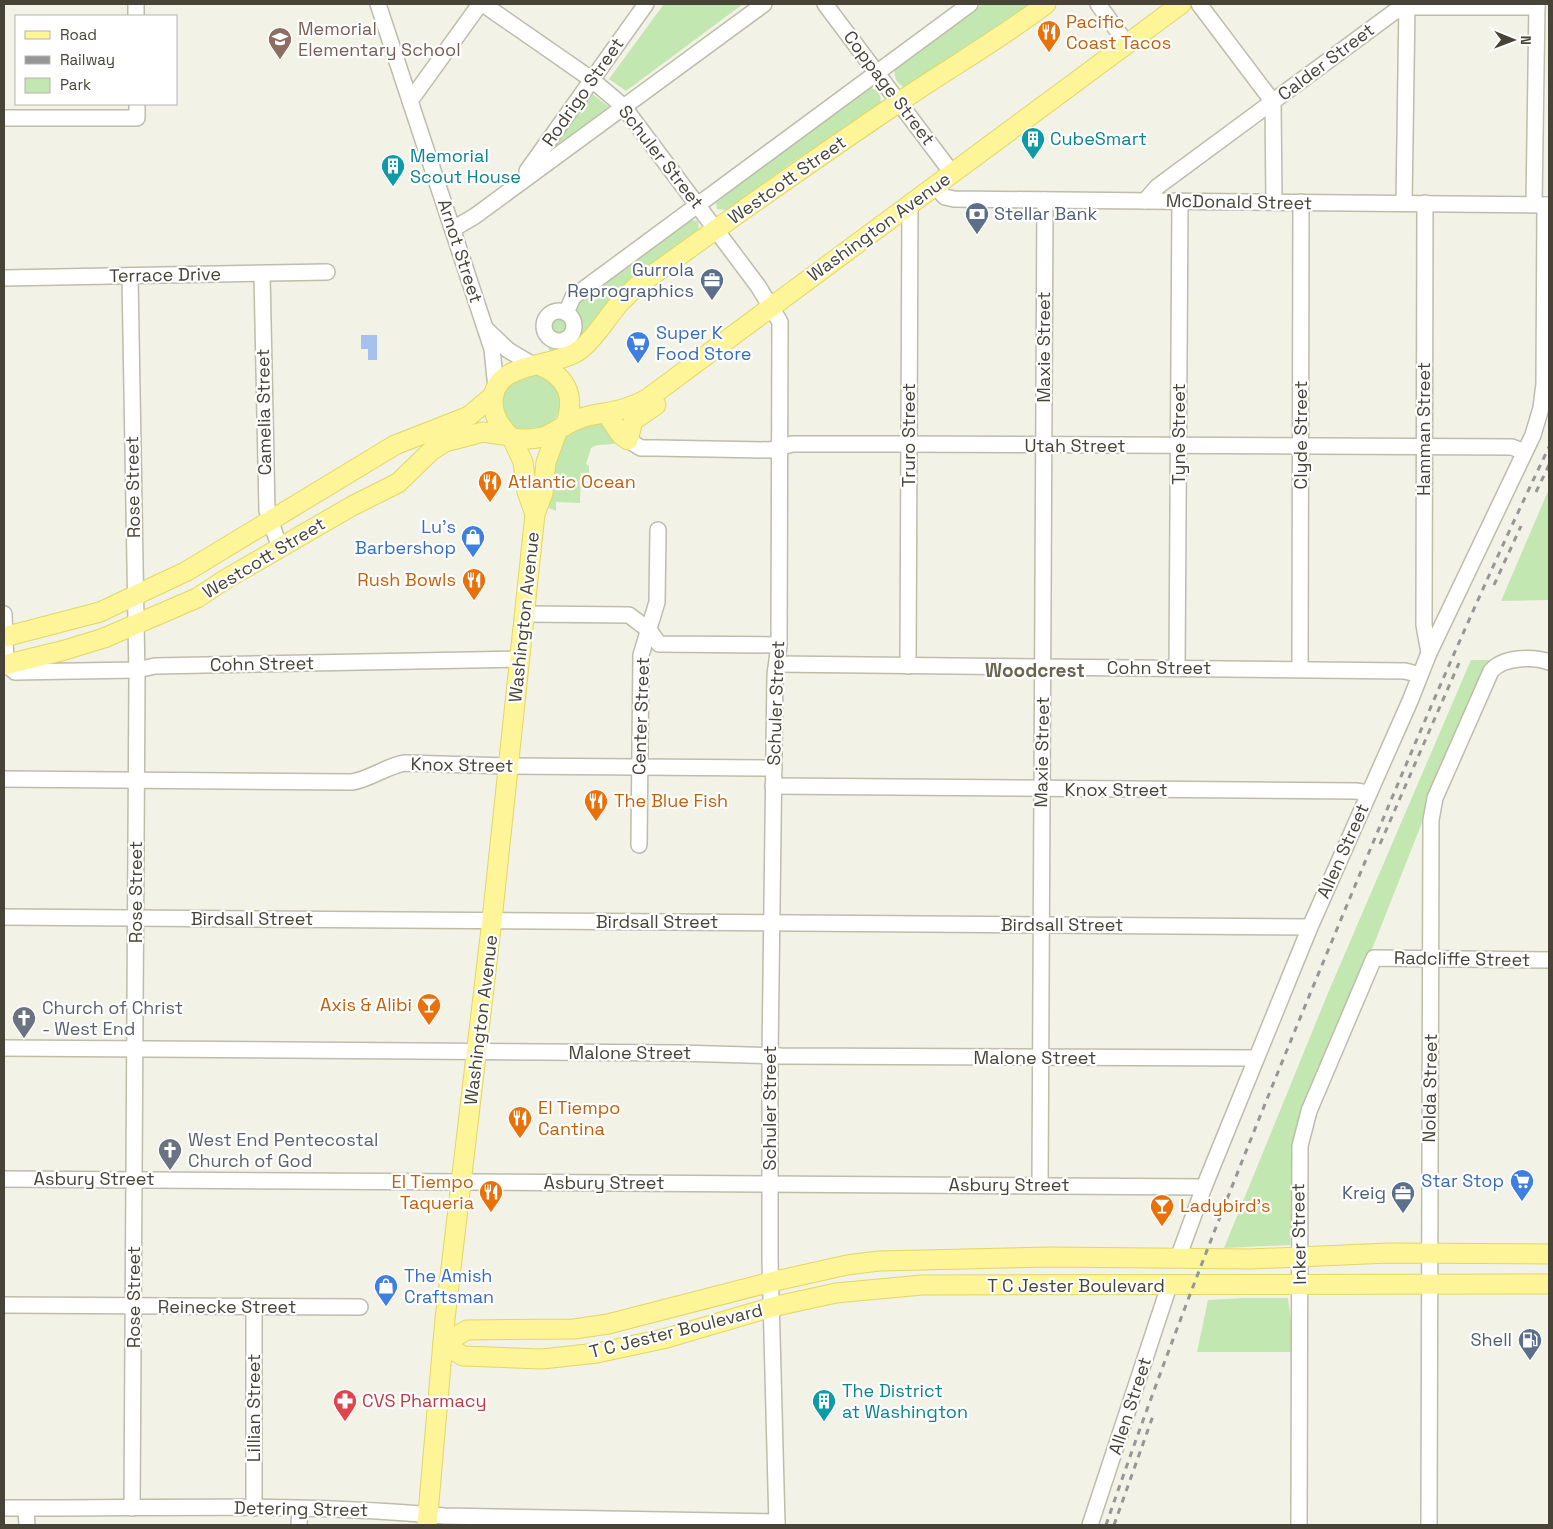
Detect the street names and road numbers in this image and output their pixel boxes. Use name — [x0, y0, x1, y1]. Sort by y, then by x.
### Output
street label: Calder Street — [1273, 18, 1379, 105]
street label: Coppage Street — [839, 26, 940, 150]
street label: Rodrigo Street — [537, 33, 629, 151]
street label: Schuler Street — [614, 100, 709, 213]
street label: Westcott Street — [723, 130, 850, 229]
street label: Washington Avenue — [803, 167, 955, 286]
street label: McDonald Street — [1166, 189, 1312, 214]
street label: Arnot Street — [433, 196, 488, 306]
street label: Terrace Drive — [109, 262, 221, 287]
street label: Maxie Street — [1032, 291, 1055, 403]
street label: Camelia Street — [251, 348, 276, 476]
street label: Hamman Street — [1412, 362, 1435, 496]
street label: Clyde Street — [1289, 381, 1312, 489]
street label: Truro Street — [897, 383, 920, 487]
street label: Tyne Street — [1167, 383, 1190, 485]
street label: Utah Street — [1024, 434, 1126, 457]
street label: Rose Street — [120, 436, 145, 538]
street label: Westcott Street — [198, 512, 329, 603]
street label: Washington Avenue — [503, 530, 544, 703]
street label: Schuler Street — [762, 640, 789, 766]
street label: Cohn Street — [210, 651, 314, 676]
street label: Cohn Street — [1107, 656, 1211, 679]
street label: Center Street — [627, 657, 654, 775]
street label: Maxie Street — [1029, 696, 1054, 808]
street label: Knox Street — [410, 752, 514, 777]
street label: Knox Street — [1065, 778, 1167, 801]
street label: Allen Street — [1311, 800, 1374, 902]
street label: Rose Street — [124, 841, 147, 943]
street label: Birdsall Street — [191, 907, 313, 930]
street label: Birdsall Street — [596, 910, 718, 933]
street label: Birdsall Street — [1001, 913, 1123, 936]
street label: Washington Avenue — [459, 933, 502, 1106]
street label: Radcliffe Street — [1394, 946, 1530, 971]
street label: Nolda Street — [1417, 1033, 1442, 1143]
street label: Malone Street — [569, 1041, 691, 1064]
street label: Schuler Street — [758, 1045, 781, 1171]
street label: Malone Street — [974, 1046, 1096, 1069]
street label: Asbury Street — [34, 1167, 154, 1190]
street label: Asbury Street — [544, 1171, 664, 1194]
street label: Asbury Street — [949, 1173, 1069, 1196]
street label: Inker Street — [1286, 1183, 1311, 1285]
street label: Rose Street — [122, 1246, 145, 1348]
street label: T C Jester Boulevard — [987, 1274, 1165, 1297]
street label: Reinecke Street — [158, 1295, 296, 1318]
street label: T C Jester Boulevard — [587, 1298, 765, 1363]
street label: Lillian Street — [242, 1354, 265, 1462]
street label: Allen Street — [1103, 1354, 1156, 1458]
street label: Detering Street — [234, 1496, 368, 1521]

